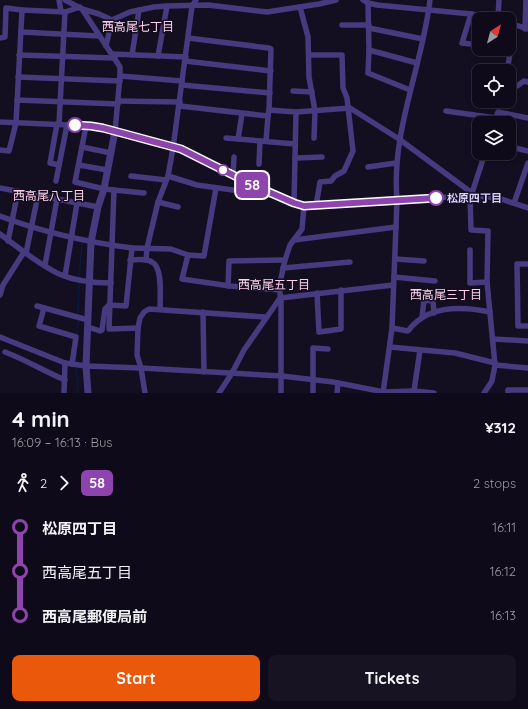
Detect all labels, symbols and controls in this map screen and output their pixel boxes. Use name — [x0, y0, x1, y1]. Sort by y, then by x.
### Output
north arrow — [472, 12, 516, 56]
map controls — [472, 12, 516, 160]
district label: 西高尾七丁目 — [102, 19, 174, 34]
button: locate — [472, 64, 516, 108]
button: layers — [472, 116, 516, 160]
unlabelled marker — [67, 117, 83, 133]
unlabelled marker — [217, 164, 229, 176]
line badge: 58 — [234, 172, 270, 198]
text: 58 — [244, 176, 260, 194]
district label: 西高尾八丁目 — [13, 188, 85, 203]
marker: 松原四丁目 — [428, 190, 444, 206]
place label: 松原四丁目 — [447, 191, 502, 205]
district label: 西高尾五丁目 — [238, 277, 310, 292]
district label: 西高尾三丁目 — [410, 287, 482, 302]
text: 4 min — [12, 405, 70, 433]
text: ¥312 — [485, 418, 516, 437]
text: 16:09 – 16:13 · Bus — [12, 434, 112, 450]
icon: walk — [12, 472, 34, 494]
icon: forward — [53, 472, 75, 494]
text: 58 — [89, 474, 105, 492]
text: 2 — [40, 475, 47, 491]
text: 2 stops — [473, 475, 516, 491]
text: 松原四丁目 — [42, 519, 117, 538]
text: 16:11 — [492, 519, 516, 535]
text: 西高尾五丁目 — [42, 563, 132, 582]
text: 16:12 — [490, 563, 516, 579]
text: 西高尾郵便局前 — [42, 607, 147, 626]
text: 16:13 — [490, 607, 516, 623]
button: Start — [12, 655, 260, 701]
button: Tickets — [268, 655, 516, 701]

